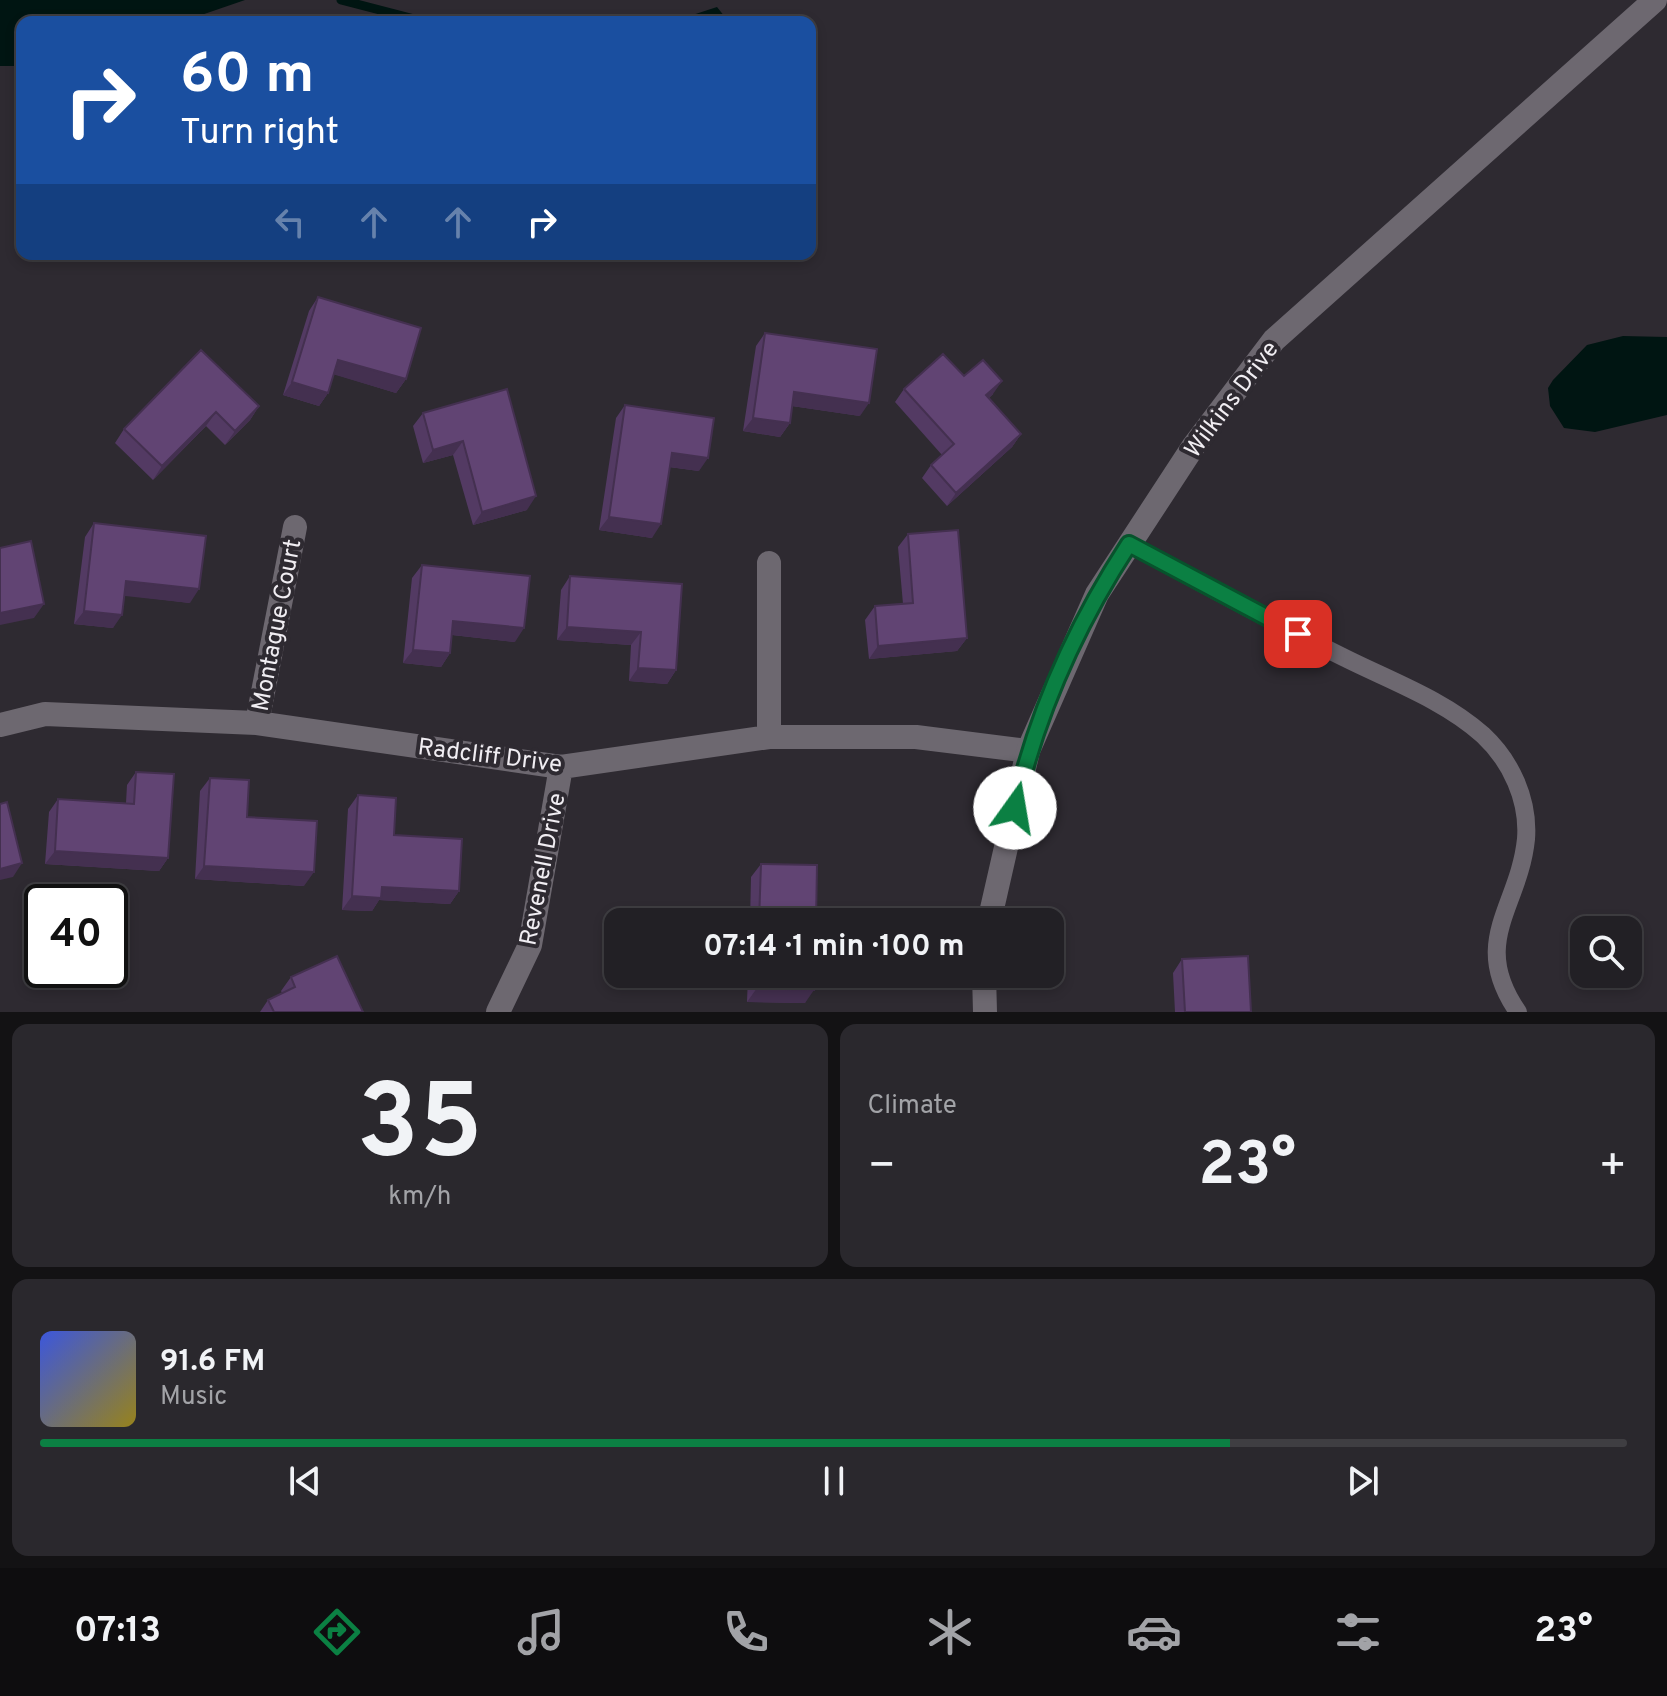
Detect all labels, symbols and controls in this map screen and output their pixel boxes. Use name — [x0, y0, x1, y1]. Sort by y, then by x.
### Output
text: 60 m — [180, 42, 314, 112]
icon: right — [48, 48, 152, 152]
text: Turn right — [180, 111, 339, 157]
icon: left — [268, 200, 312, 244]
icon: ahead — [352, 200, 396, 244]
icon: ahead — [436, 200, 480, 244]
icon: right — [520, 200, 564, 244]
street label: Wilkins Drive — [1179, 336, 1286, 465]
street label: Montague Court — [247, 537, 309, 714]
pin — [1264, 600, 1332, 668]
icon: arrive — [1276, 612, 1320, 656]
street label: Radcliff Drive — [416, 733, 564, 781]
position arrow — [973, 766, 1057, 850]
street label: Revenell Drive — [514, 790, 573, 948]
speed limit sign: 40 — [24, 884, 128, 988]
map controls — [1570, 916, 1642, 988]
button: search — [1570, 916, 1642, 988]
text: 07:14 · 1 min · 100 m — [703, 929, 965, 966]
text: 35 — [357, 1063, 483, 1195]
text: Climate — [868, 1090, 957, 1123]
text: 23° — [1198, 1130, 1296, 1206]
text: − — [868, 1140, 896, 1196]
text: + — [1599, 1140, 1627, 1196]
text: km/h — [388, 1181, 451, 1214]
text: 91.6 FM — [160, 1344, 265, 1381]
text: Music — [160, 1381, 227, 1414]
icon: previous — [283, 1459, 327, 1503]
icon: pause — [812, 1459, 856, 1503]
icon: next — [1341, 1459, 1385, 1503]
icon: directions — [309, 1604, 365, 1660]
icon: music — [513, 1604, 569, 1660]
icon: phone — [718, 1604, 774, 1660]
icon: climate — [922, 1604, 978, 1660]
icon: car — [1126, 1604, 1182, 1660]
icon: filters — [1330, 1604, 1386, 1660]
text: 07:13 — [74, 1609, 161, 1655]
text: 23° — [1534, 1609, 1593, 1655]

